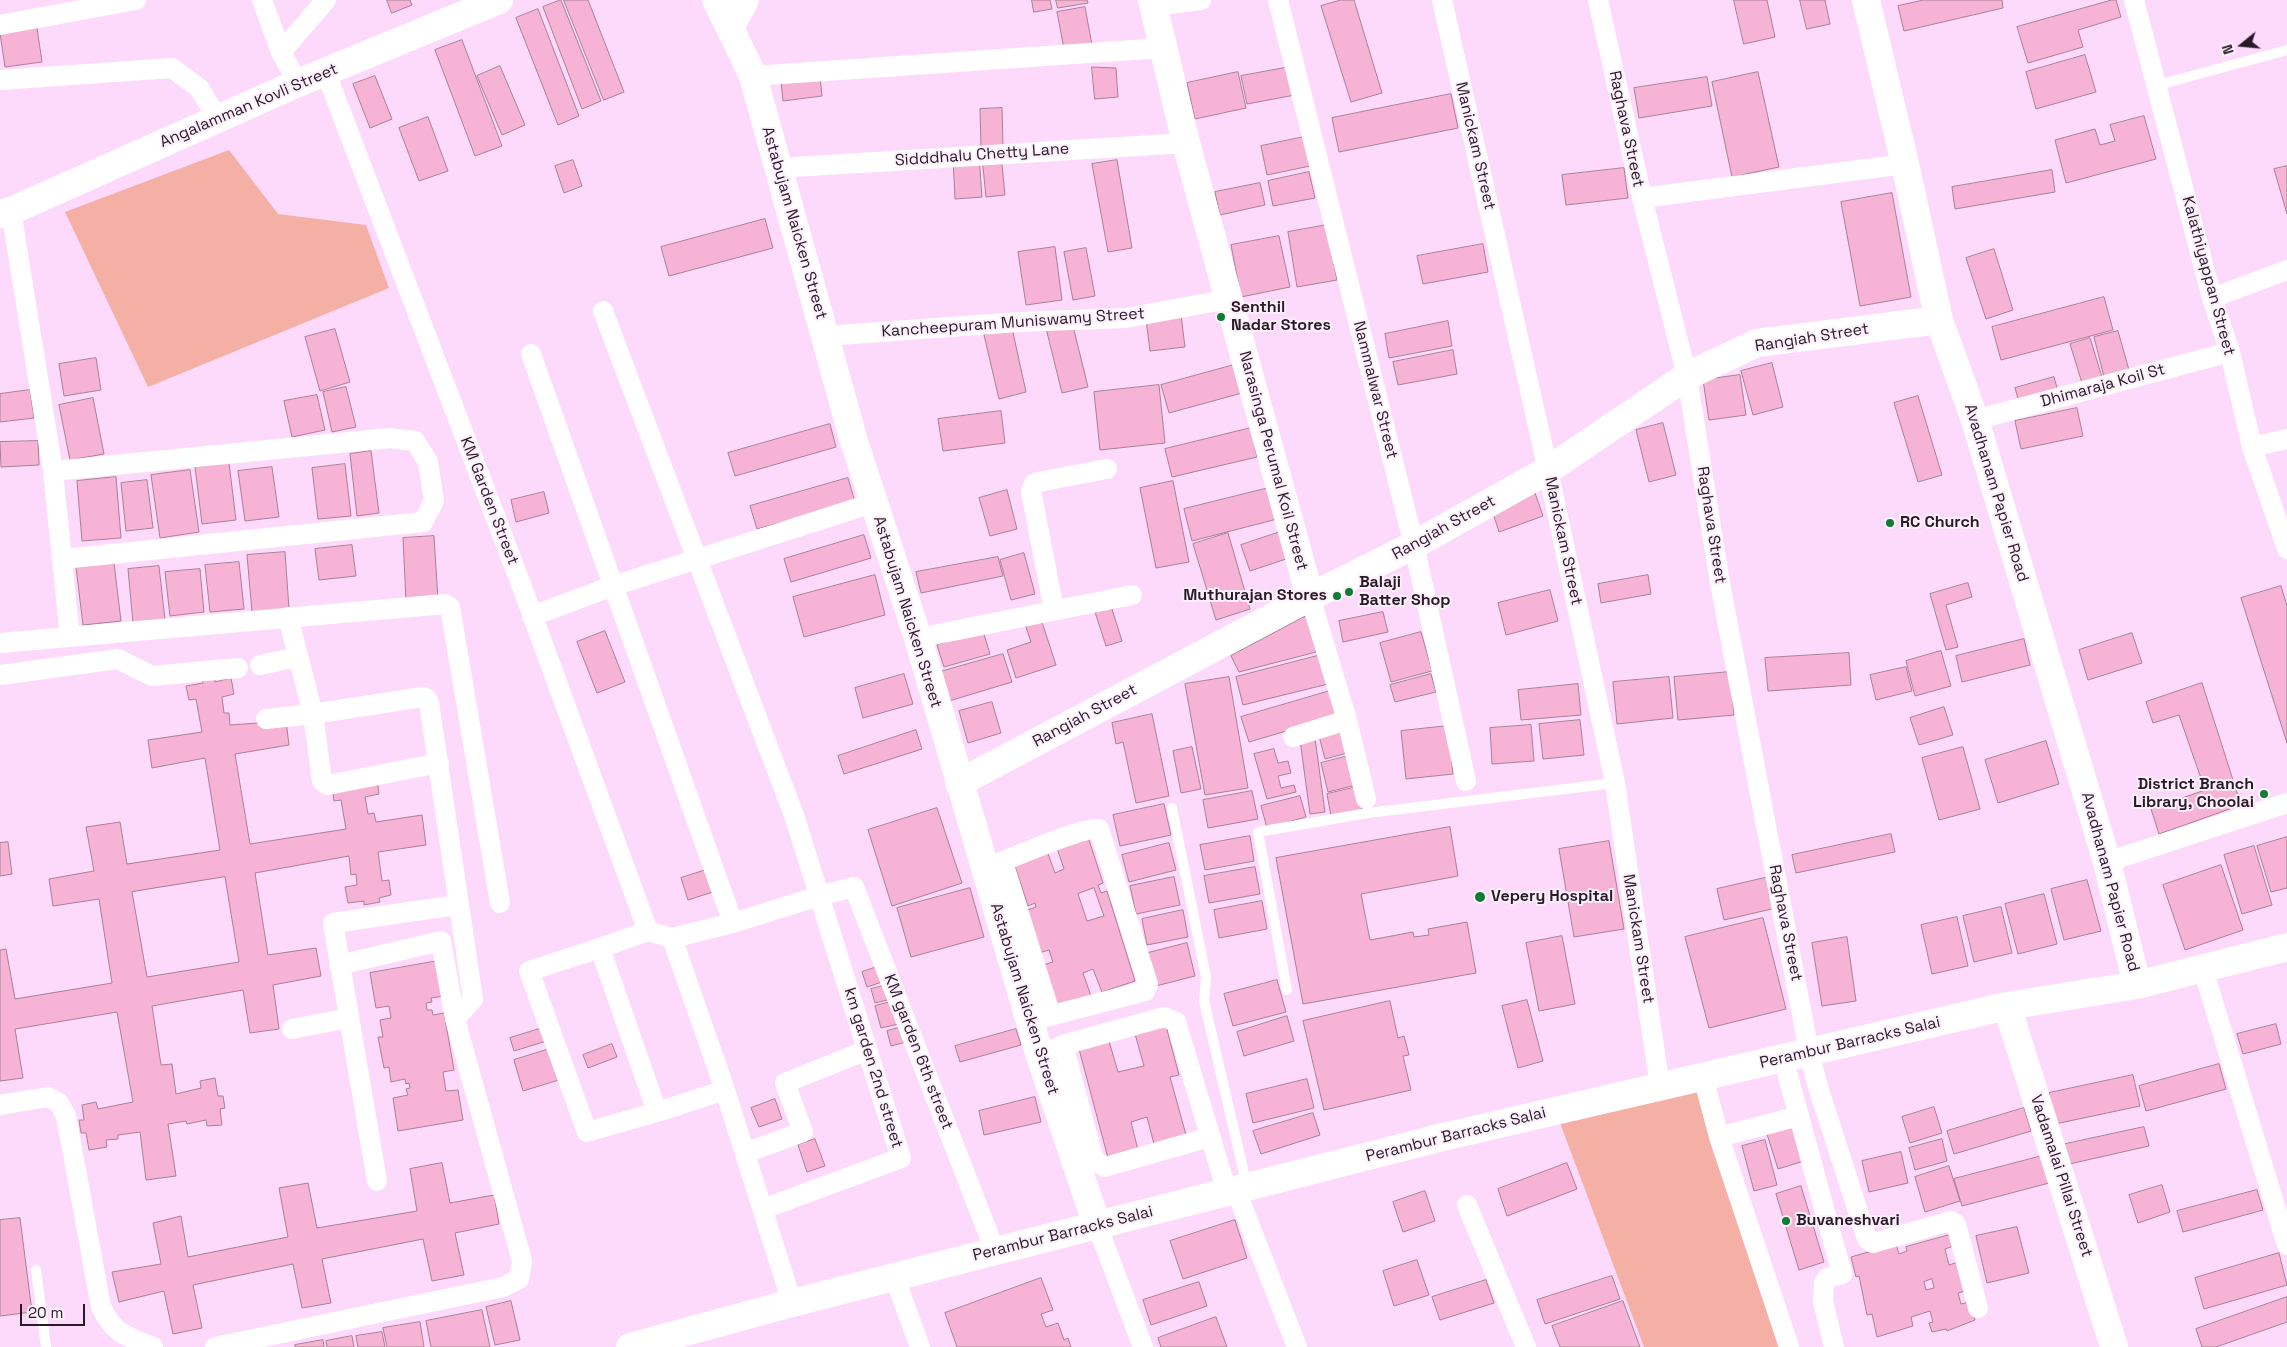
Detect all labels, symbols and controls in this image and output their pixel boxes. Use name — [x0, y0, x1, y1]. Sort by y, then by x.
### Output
north arrow — [2217, 20, 2267, 70]
text: N — [2218, 42, 2238, 57]
street label: Angalamman Kovli Street — [157, 60, 341, 152]
street label: Raghava Street — [1604, 69, 1648, 189]
street label: Manickam Street — [1451, 80, 1499, 212]
street label: Astabujam Naicken Street — [757, 124, 831, 322]
street label: Sidddhalu Chetty Lane — [894, 139, 1070, 171]
street label: Kalathiyappan Street — [2177, 194, 2239, 358]
place label: Senthil Nadar Stores — [1231, 298, 1331, 336]
street label: Kancheepuram Muniswamy Street — [881, 304, 1145, 342]
marker: Senthil Nadar Stores — [1215, 311, 1227, 323]
street label: Nammalwar Street — [1349, 319, 1401, 461]
street label: Rangiah Street — [1754, 319, 1870, 357]
street label: Narasinga Perumal Koil Street — [1234, 349, 1312, 573]
street label: Dhimaraja Koil St — [2039, 360, 2167, 412]
street label: Avadhanam Papier Road — [1960, 402, 2032, 584]
street label: KM Garden Street — [456, 434, 522, 568]
street label: Raghava Street — [1692, 465, 1730, 585]
street label: Manickam Street — [1540, 475, 1586, 607]
street label: Rangiah Street — [1389, 492, 1499, 564]
place label: RC Church — [1900, 513, 1980, 533]
street label: Astabujam Naicken Street — [869, 514, 945, 710]
marker: RC Church — [1884, 517, 1896, 529]
place label: Balaji Batter Shop — [1359, 573, 1451, 611]
place label: Muthurajan Stores — [1183, 586, 1327, 606]
marker: Balaji Batter Shop — [1343, 586, 1355, 598]
marker: Muthurajan Stores — [1331, 590, 1343, 602]
street label: Rangiah Street — [1030, 680, 1140, 752]
place label: District Branch Library, Choolai — [2133, 775, 2254, 813]
marker: District Branch Library, Choolai — [2258, 788, 2270, 800]
street label: Avadhanam Papier Road — [2077, 790, 2143, 974]
street label: Raghava Street — [1764, 863, 1806, 983]
street label: Manickam Street — [1618, 873, 1658, 1005]
place label: Vepery Hospital — [1491, 887, 1613, 907]
marker: Vepery Hospital — [1473, 890, 1487, 904]
street label: Astabujam Naicken Street — [986, 901, 1062, 1097]
street label: KM garden 6th street — [879, 972, 957, 1132]
street label: km garden 2nd street — [839, 986, 907, 1150]
street label: Perambur Barracks Salai — [1758, 1013, 1942, 1073]
street label: Vadamalai Pillai Street — [2026, 1092, 2096, 1260]
street label: Perambur Barracks Salai — [1364, 1103, 1548, 1167]
street label: Perambur Barracks Salai — [971, 1202, 1155, 1266]
place label: Buvaneshvari — [1796, 1211, 1900, 1231]
marker: Buvaneshvari — [1780, 1215, 1792, 1227]
scale bar — [22, 1294, 88, 1326]
text: 20 m — [28, 1303, 63, 1322]

